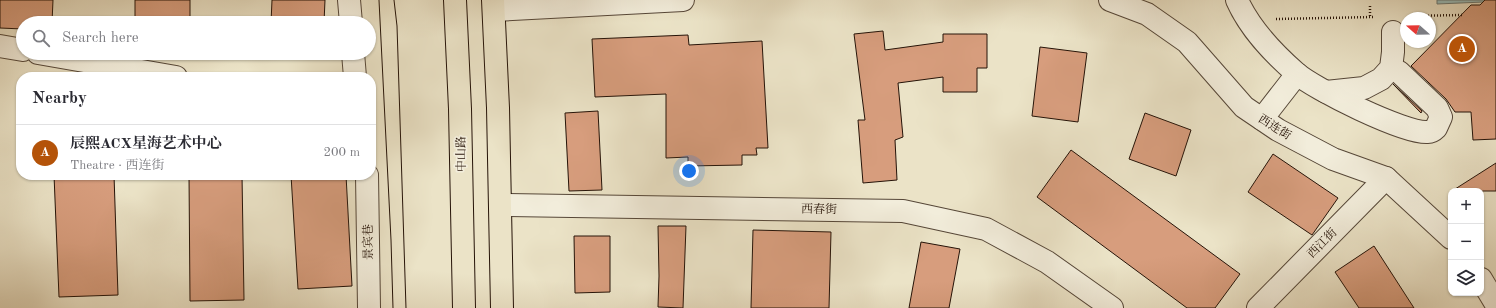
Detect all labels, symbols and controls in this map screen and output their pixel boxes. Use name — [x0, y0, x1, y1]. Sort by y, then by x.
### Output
north arrow — [1400, 12, 1436, 48]
search box — [16, 16, 376, 60]
icon: search — [30, 27, 52, 49]
text: Search here — [62, 31, 139, 46]
pin: A — [1449, 34, 1475, 64]
text: Nearby — [32, 90, 87, 107]
street label: 西连街 — [1256, 112, 1295, 143]
street label: 中山路 — [454, 136, 468, 172]
text: 辰熙ACX星海艺术中心 — [70, 137, 222, 152]
text: A — [40, 146, 50, 159]
text: 200 m — [323, 146, 360, 159]
text: Theatre · 西连街 — [70, 159, 165, 172]
your location — [679, 161, 699, 181]
map controls — [1448, 188, 1484, 296]
button: + — [1448, 188, 1484, 224]
street label: 西春街 — [801, 202, 838, 216]
street label: 景宾巷 — [361, 224, 375, 260]
button: − — [1448, 224, 1484, 260]
street label: 西江街 — [1305, 225, 1340, 261]
button: layers — [1448, 260, 1484, 296]

